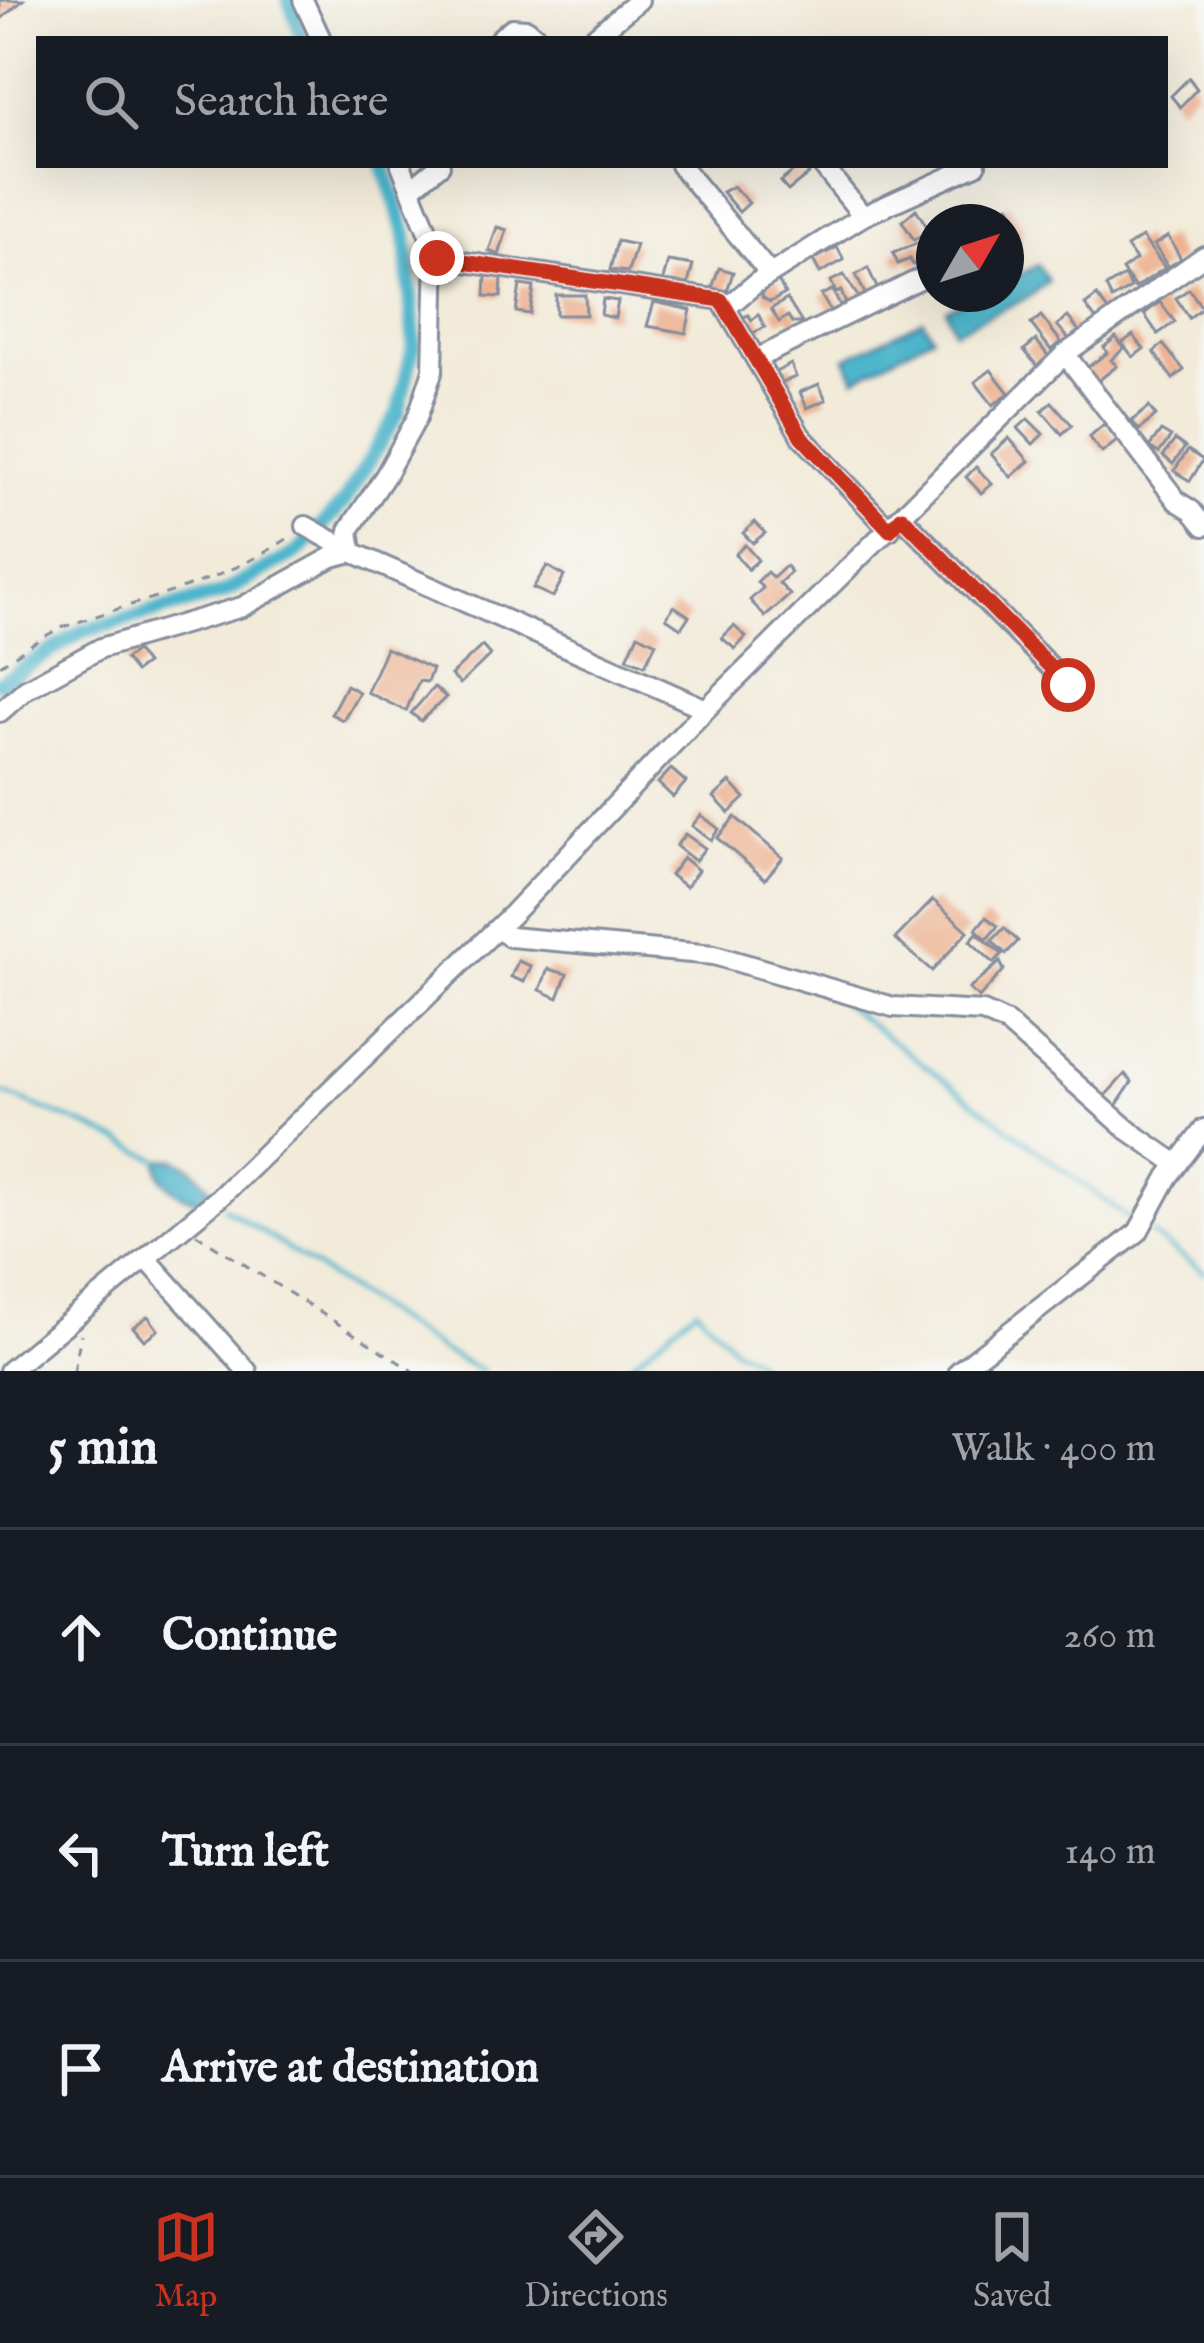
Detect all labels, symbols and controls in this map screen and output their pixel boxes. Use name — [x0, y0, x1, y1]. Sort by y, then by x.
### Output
search box — [36, 36, 1168, 168]
icon: search — [78, 69, 144, 135]
text: Search here — [174, 74, 388, 131]
north arrow — [916, 204, 1024, 312]
route end — [410, 231, 464, 285]
route start — [1041, 658, 1095, 712]
text: 5 min — [48, 1417, 158, 1482]
text: Walk · 400 m — [951, 1425, 1156, 1474]
icon: ahead — [48, 1604, 114, 1670]
text: Continue — [162, 1608, 337, 1665]
text: 260 m — [1063, 1612, 1156, 1661]
icon: left — [48, 1820, 114, 1886]
text: Turn left — [162, 1824, 329, 1881]
text: 140 m — [1065, 1828, 1156, 1877]
icon: arrive — [48, 2036, 114, 2102]
text: Arrive at destination — [162, 2040, 539, 2097]
tab: Map — [153, 2204, 219, 2318]
tab: Directions — [524, 2204, 668, 2318]
tab: Saved — [973, 2204, 1051, 2318]

